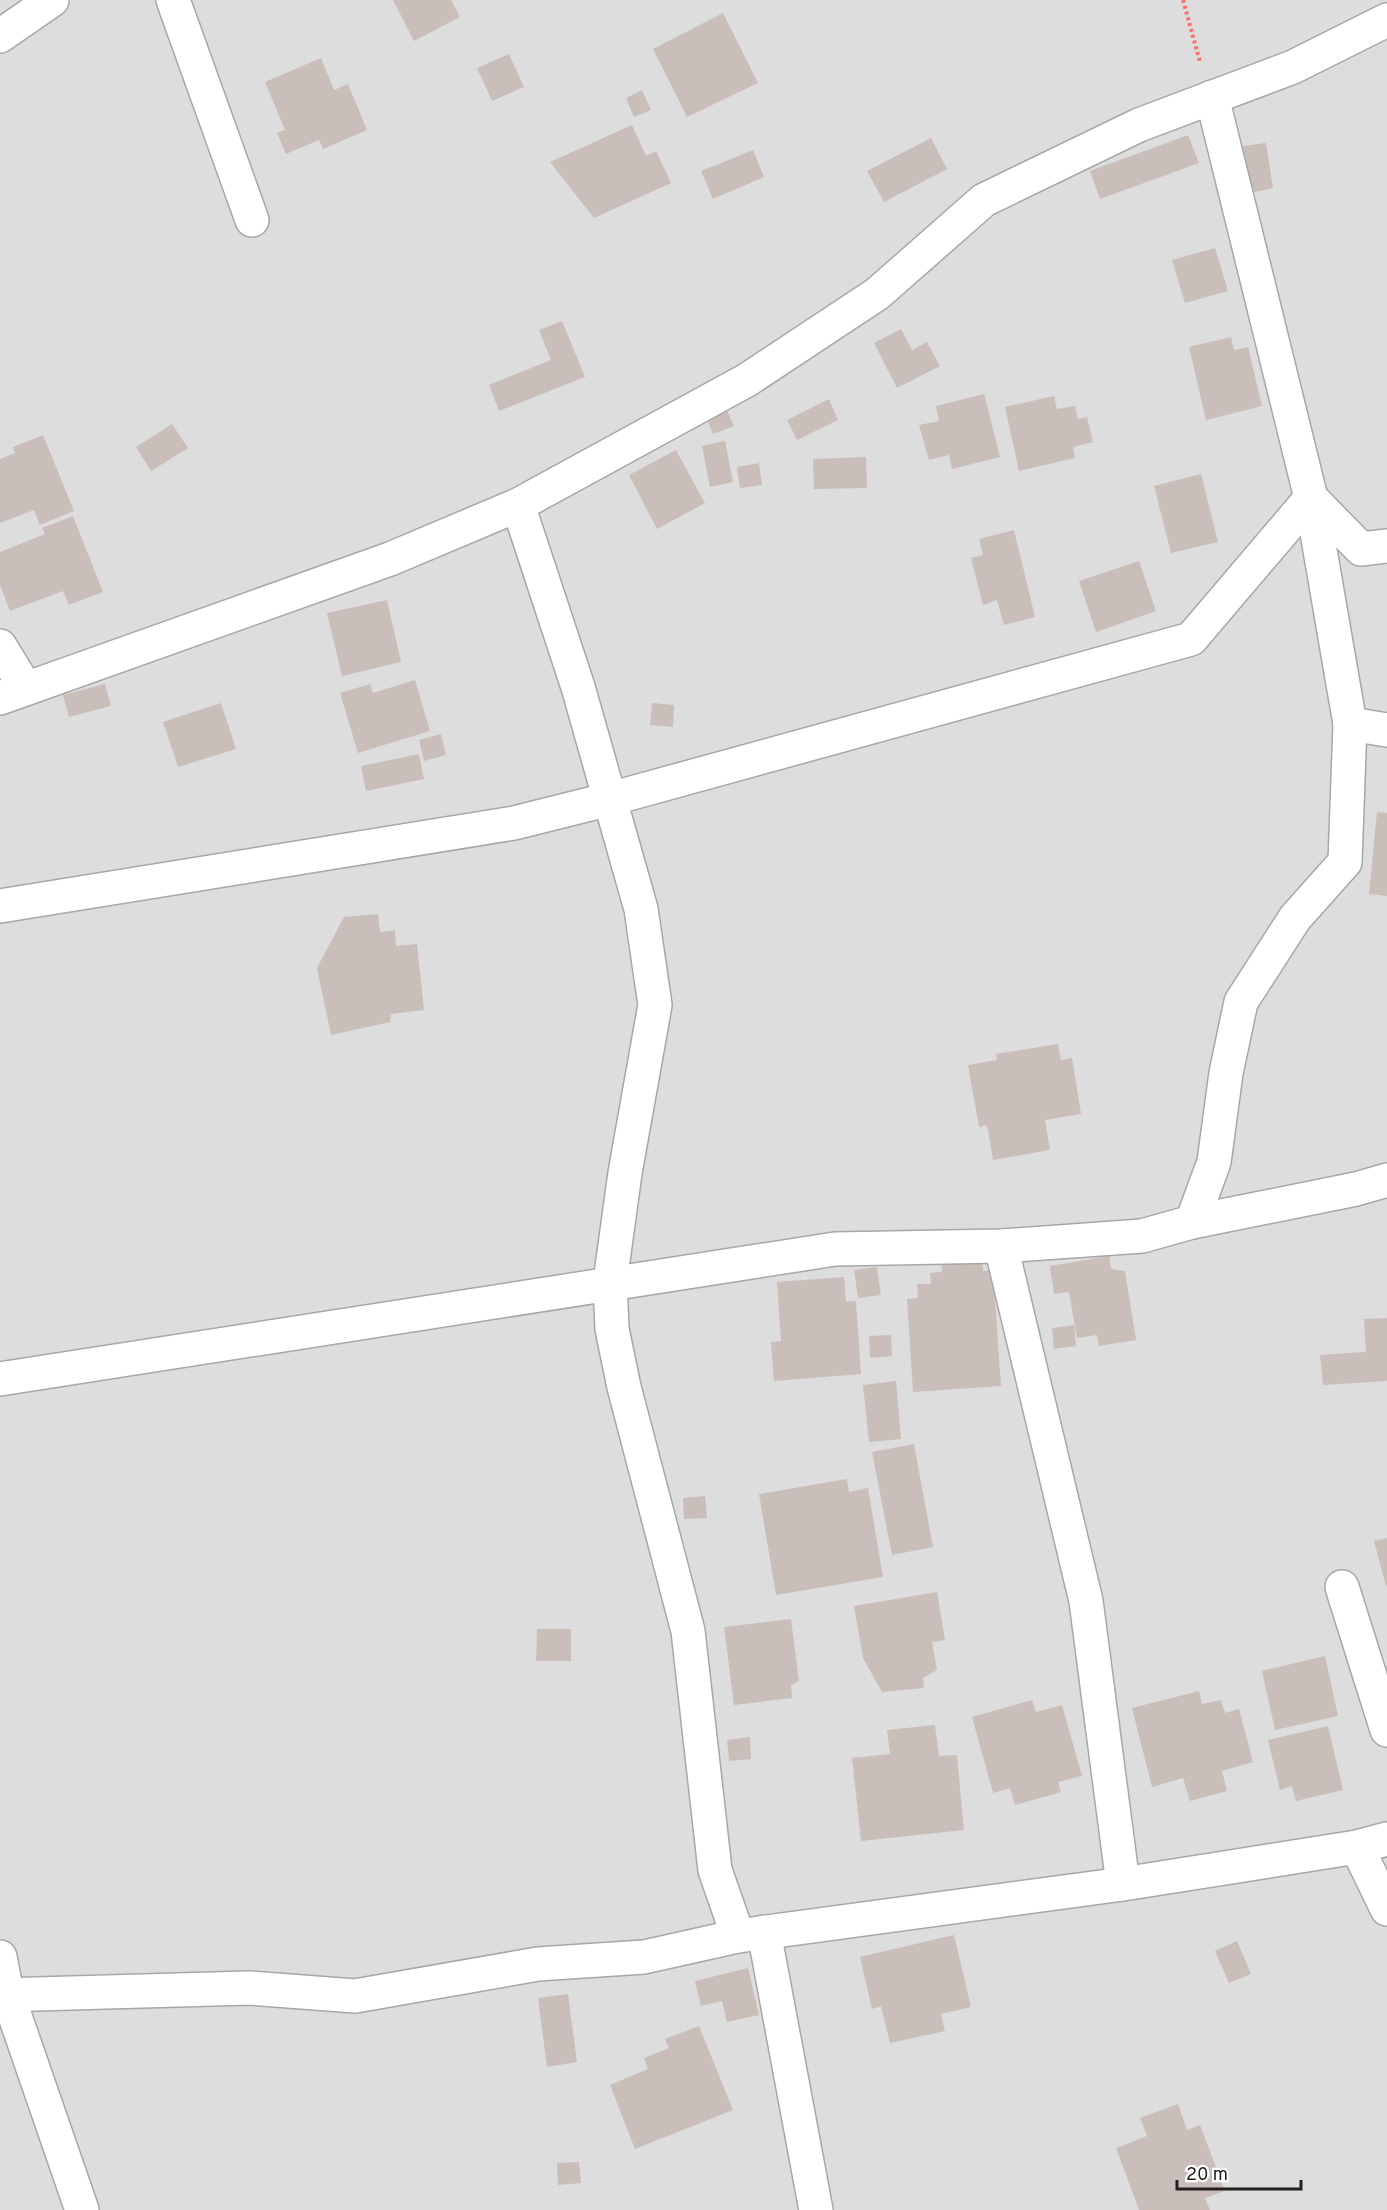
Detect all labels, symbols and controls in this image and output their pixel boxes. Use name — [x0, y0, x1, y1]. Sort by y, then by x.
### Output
scale bar — [1177, 2153, 1302, 2191]
text: 20 m — [1186, 2164, 1228, 2187]

